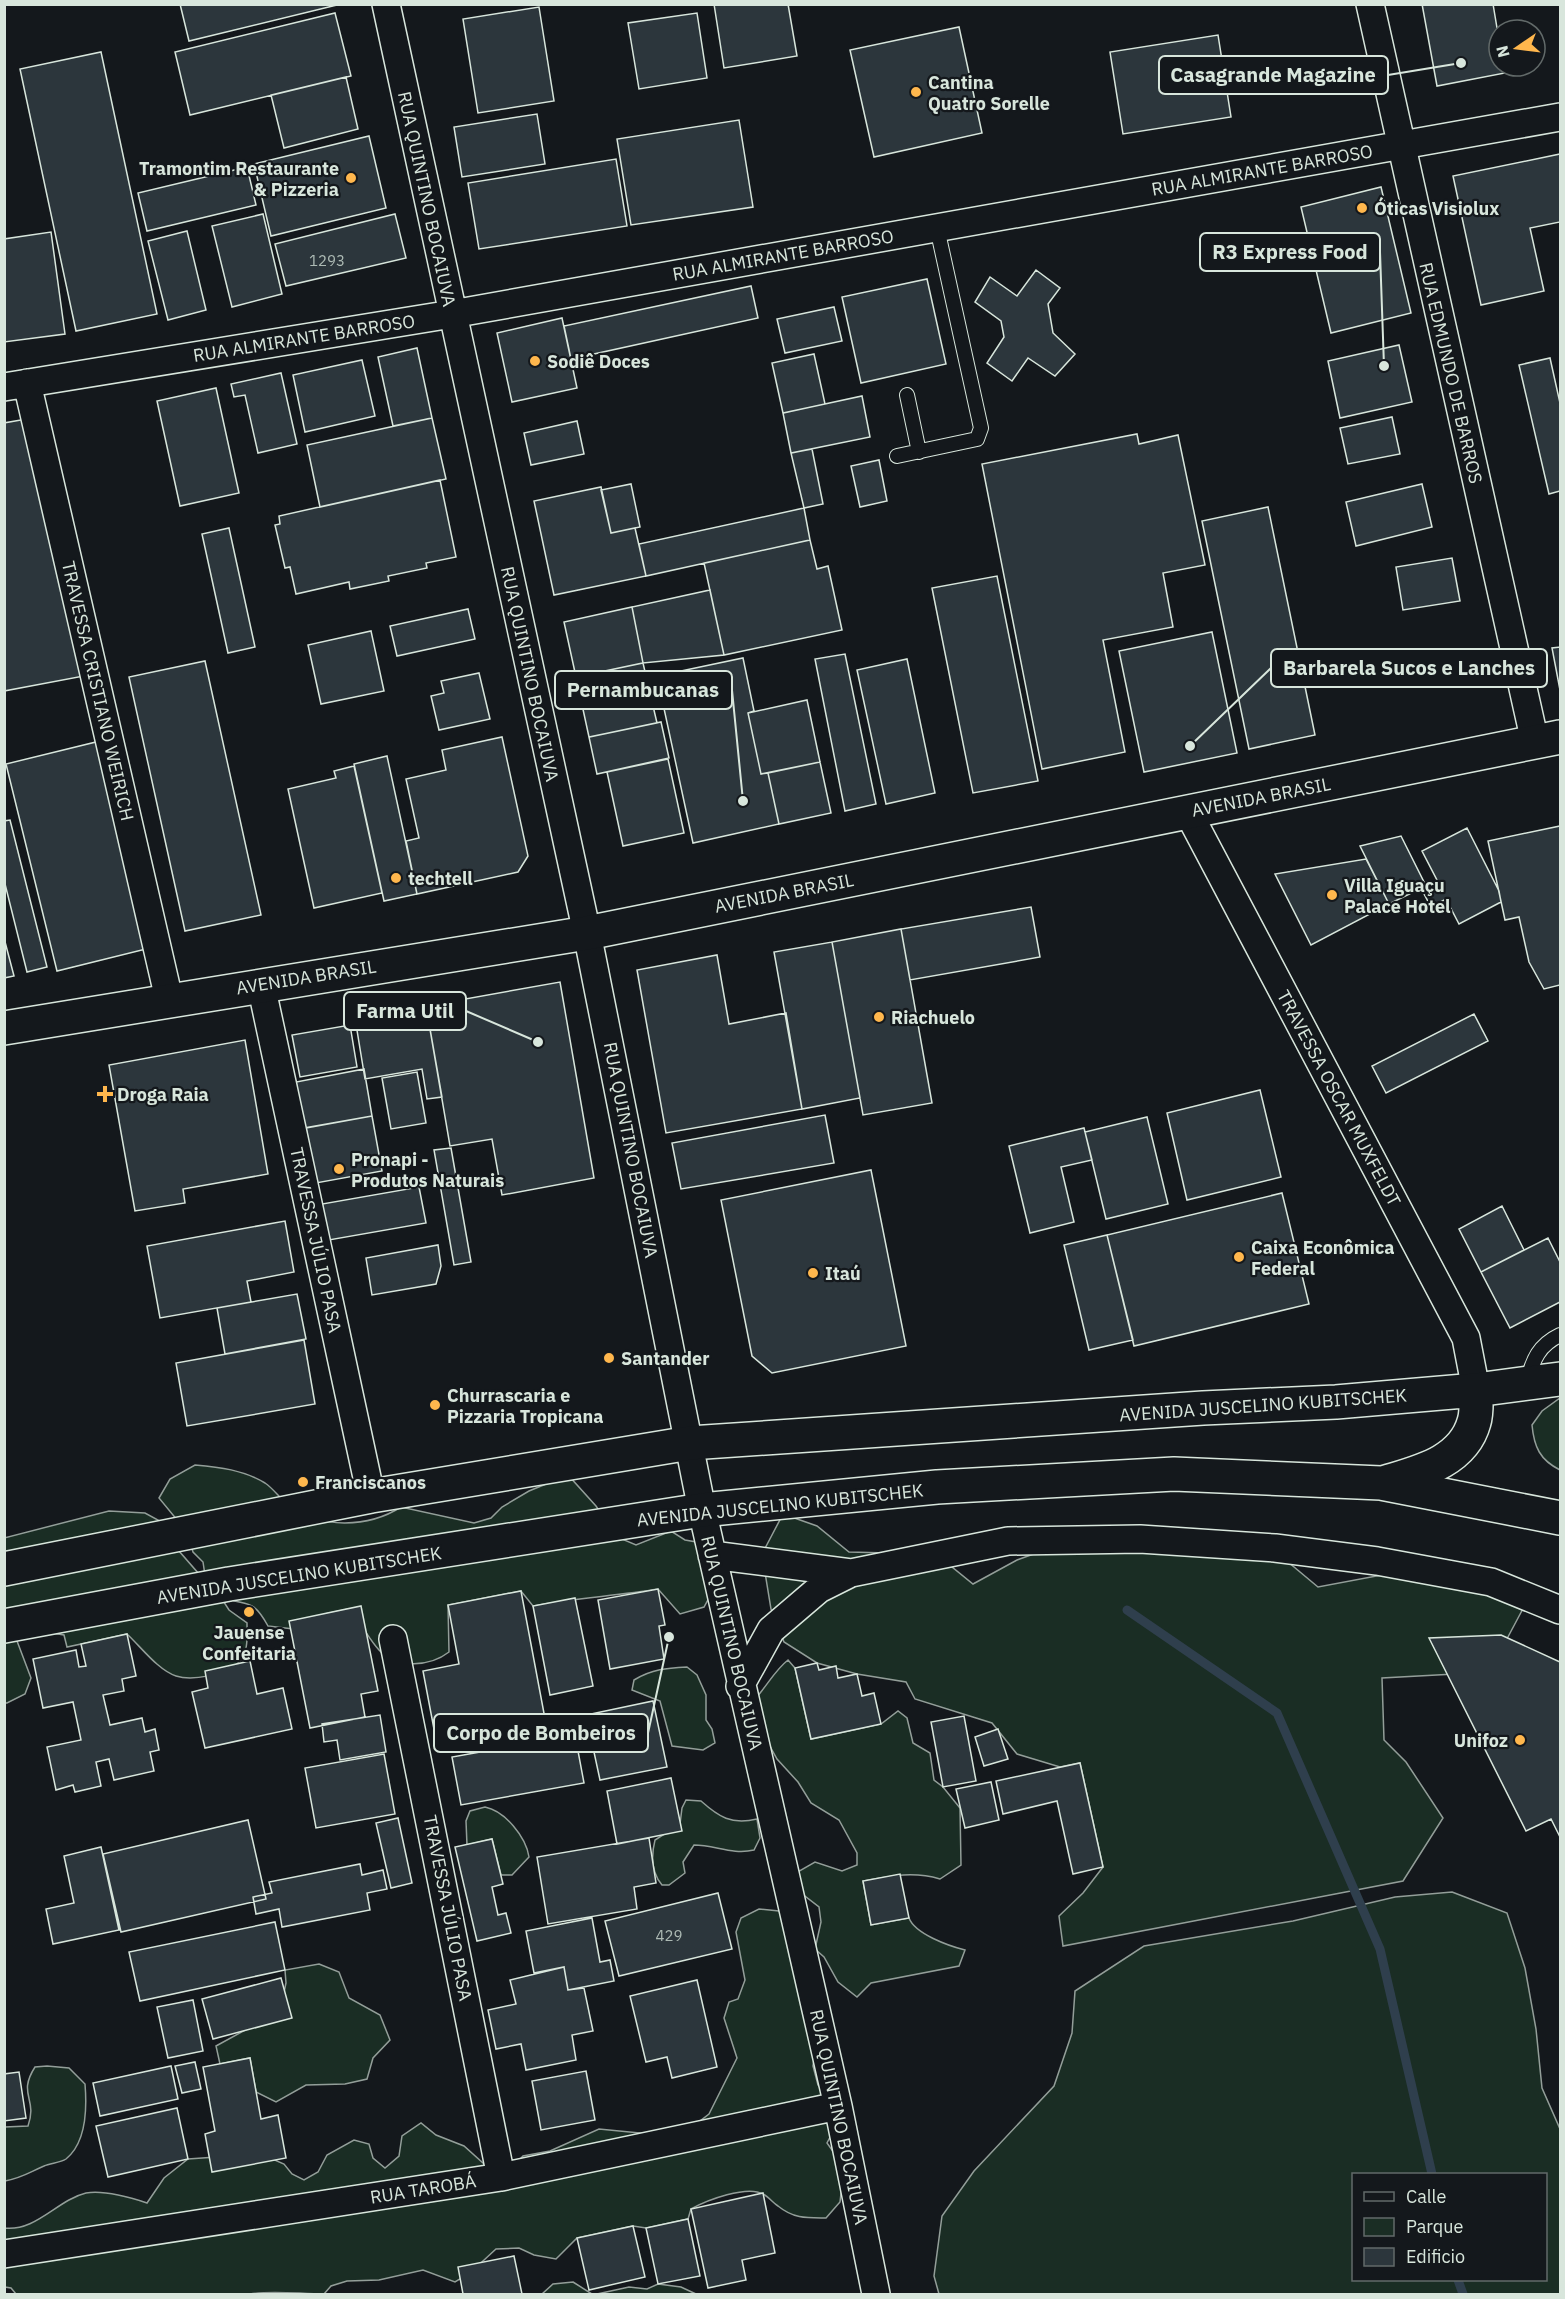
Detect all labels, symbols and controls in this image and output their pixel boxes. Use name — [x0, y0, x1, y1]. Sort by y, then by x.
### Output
north arrow — [1487, 18, 1547, 78]
text: N — [1491, 44, 1514, 60]
callout: Casagrande Magazine — [1159, 56, 1388, 94]
text: Casagrande Magazine — [1170, 61, 1376, 88]
place label: Cantina Quatro Sorelle — [928, 71, 1050, 115]
marker: Cantina Quatro Sorelle — [909, 85, 923, 99]
street label: RUA QUINTINO BOCAIUVA — [393, 89, 461, 309]
street label: RUA ALMIRANTE BARROSO — [1150, 139, 1374, 201]
place label: Tramontim Restaurante & Pizzeria — [139, 157, 339, 201]
marker: Tramontim Restaurante & Pizzeria — [344, 171, 358, 185]
place label: Óticas Visiolux — [1374, 197, 1499, 220]
marker: Óticas Visiolux — [1355, 201, 1369, 215]
street label: RUA ALMIRANTE BARROSO — [671, 224, 895, 286]
callout: R3 Express Food — [1200, 233, 1380, 271]
text: R3 Express Food — [1212, 238, 1368, 265]
house number: 1293 — [309, 251, 345, 270]
street label: RUA EDMUNDO DE BARROS — [1414, 260, 1488, 486]
street label: RUA ALMIRANTE BARROSO — [191, 309, 417, 367]
place label: Sodiê Doces — [547, 350, 650, 373]
marker: Sodiê Doces — [528, 354, 542, 368]
street label: TRAVESSA CRISTIANO WEIRICH — [57, 559, 139, 823]
street label: RUA QUINTINO BOCAIUVA — [496, 564, 564, 784]
callout: Barbarela Sucos e Lanches — [1271, 649, 1547, 687]
text: Barbarela Sucos e Lanches — [1283, 654, 1535, 681]
callout: Pernambucanas — [555, 671, 732, 709]
text: Pernambucanas — [567, 676, 719, 703]
street label: AVENIDA BRASIL — [1189, 772, 1333, 822]
place label: techtell — [408, 867, 473, 890]
street label: AVENIDA BRASIL — [712, 868, 856, 918]
marker: techtell — [389, 871, 403, 885]
place label: Villa Iguaçu Palace Hotel — [1344, 874, 1451, 918]
marker: Villa Iguaçu Palace Hotel — [1325, 888, 1339, 902]
street label: AVENIDA BRASIL — [234, 955, 378, 999]
street label: TRAVESSA OSCAR MUXFELDT — [1272, 986, 1406, 1210]
callout: Farma Util — [344, 992, 466, 1030]
text: Farma Util — [356, 997, 454, 1024]
place label: Riachuelo — [891, 1006, 975, 1029]
marker: Riachuelo — [872, 1010, 886, 1024]
street label: RUA QUINTINO BOCAIUVA — [599, 1040, 663, 1260]
place label: Droga Raia — [117, 1083, 209, 1106]
marker: Droga Raia — [98, 1087, 112, 1101]
street label: TRAVESSA JÚLIO PASA — [285, 1145, 347, 1335]
place label: Pronapi - Produtos Naturais — [351, 1148, 504, 1192]
marker: Pronapi - Produtos Naturais — [332, 1162, 346, 1176]
place label: Caixa Econômica Federal — [1251, 1236, 1394, 1280]
marker: Caixa Econômica Federal — [1232, 1250, 1246, 1264]
place label: Itaú — [825, 1262, 861, 1285]
marker: Itaú — [806, 1266, 820, 1280]
place label: Santander — [621, 1347, 709, 1370]
marker: Santander — [602, 1351, 616, 1365]
street label: AVENIDA JUSCELINO KUBITSCHEK — [1119, 1383, 1408, 1427]
place label: Churrascaria e Pizzaria Tropicana — [447, 1384, 603, 1428]
marker: Churrascaria e Pizzaria Tropicana — [428, 1398, 442, 1412]
place label: Franciscanos — [315, 1471, 426, 1494]
marker: Franciscanos — [296, 1475, 310, 1489]
street label: AVENIDA JUSCELINO KUBITSCHEK — [636, 1478, 925, 1531]
street label: RUA QUINTINO BOCAIUVA — [696, 1534, 768, 1753]
street label: AVENIDA JUSCELINO KUBITSCHEK — [155, 1541, 444, 1609]
marker: Jauense Confeitaria — [242, 1605, 256, 1619]
place label: Jauense Confeitaria — [202, 1621, 296, 1665]
callout: Corpo de Bombeiros — [434, 1714, 648, 1752]
text: Corpo de Bombeiros — [446, 1719, 636, 1746]
place label: Unifoz — [1454, 1729, 1508, 1752]
marker: Unifoz — [1513, 1733, 1527, 1747]
street label: TRAVESSA JÚLIO PASA — [419, 1813, 477, 2003]
house number: 429 — [655, 1926, 683, 1945]
street label: RUA QUINTINO BOCAIUVA — [805, 2007, 873, 2227]
street label: RUA TAROBÁ — [368, 2169, 478, 2209]
legend — [1352, 2173, 1547, 2281]
text: Calle — [1406, 2185, 1446, 2208]
text: Parque — [1406, 2215, 1464, 2238]
text: Edificio — [1406, 2245, 1465, 2268]

